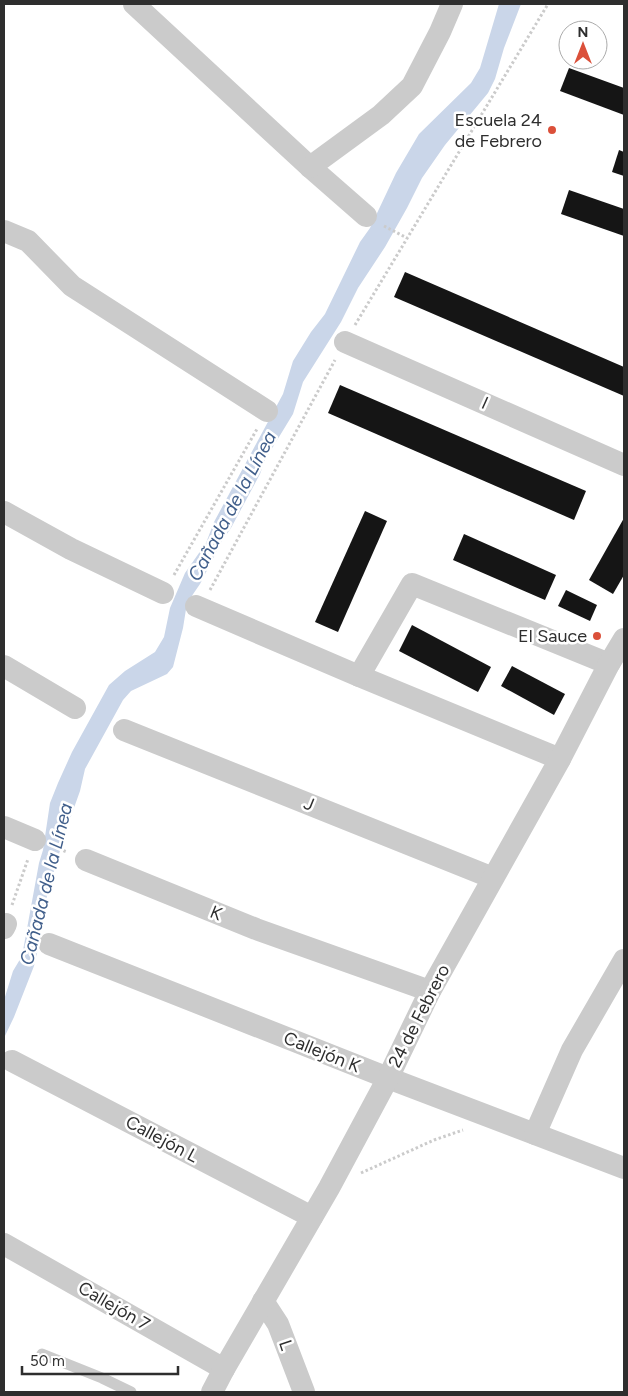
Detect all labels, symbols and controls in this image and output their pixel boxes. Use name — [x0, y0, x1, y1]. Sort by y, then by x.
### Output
north arrow — [558, 20, 608, 70]
text: N — [578, 24, 588, 41]
place label: Escuela 24 de Febrero — [455, 109, 542, 152]
marker: Escuela 24 de Febrero — [546, 124, 558, 136]
street label: I — [478, 392, 492, 414]
water label: Cañada de la Línea — [183, 427, 281, 585]
place label: El Sauce — [518, 625, 587, 647]
marker: El Sauce — [591, 630, 603, 642]
street label: J — [301, 792, 317, 816]
water label: Cañada de la Línea — [15, 800, 77, 968]
street label: K — [207, 901, 225, 925]
street label: 24 de Febrero — [384, 961, 454, 1071]
street label: Callejón K — [280, 1027, 364, 1077]
street label: Callejón L — [122, 1111, 203, 1168]
street label: Callejón 7 — [74, 1277, 154, 1336]
street label: L — [274, 1337, 298, 1354]
scale bar — [22, 1344, 179, 1376]
text: 50 m — [30, 1352, 65, 1370]

